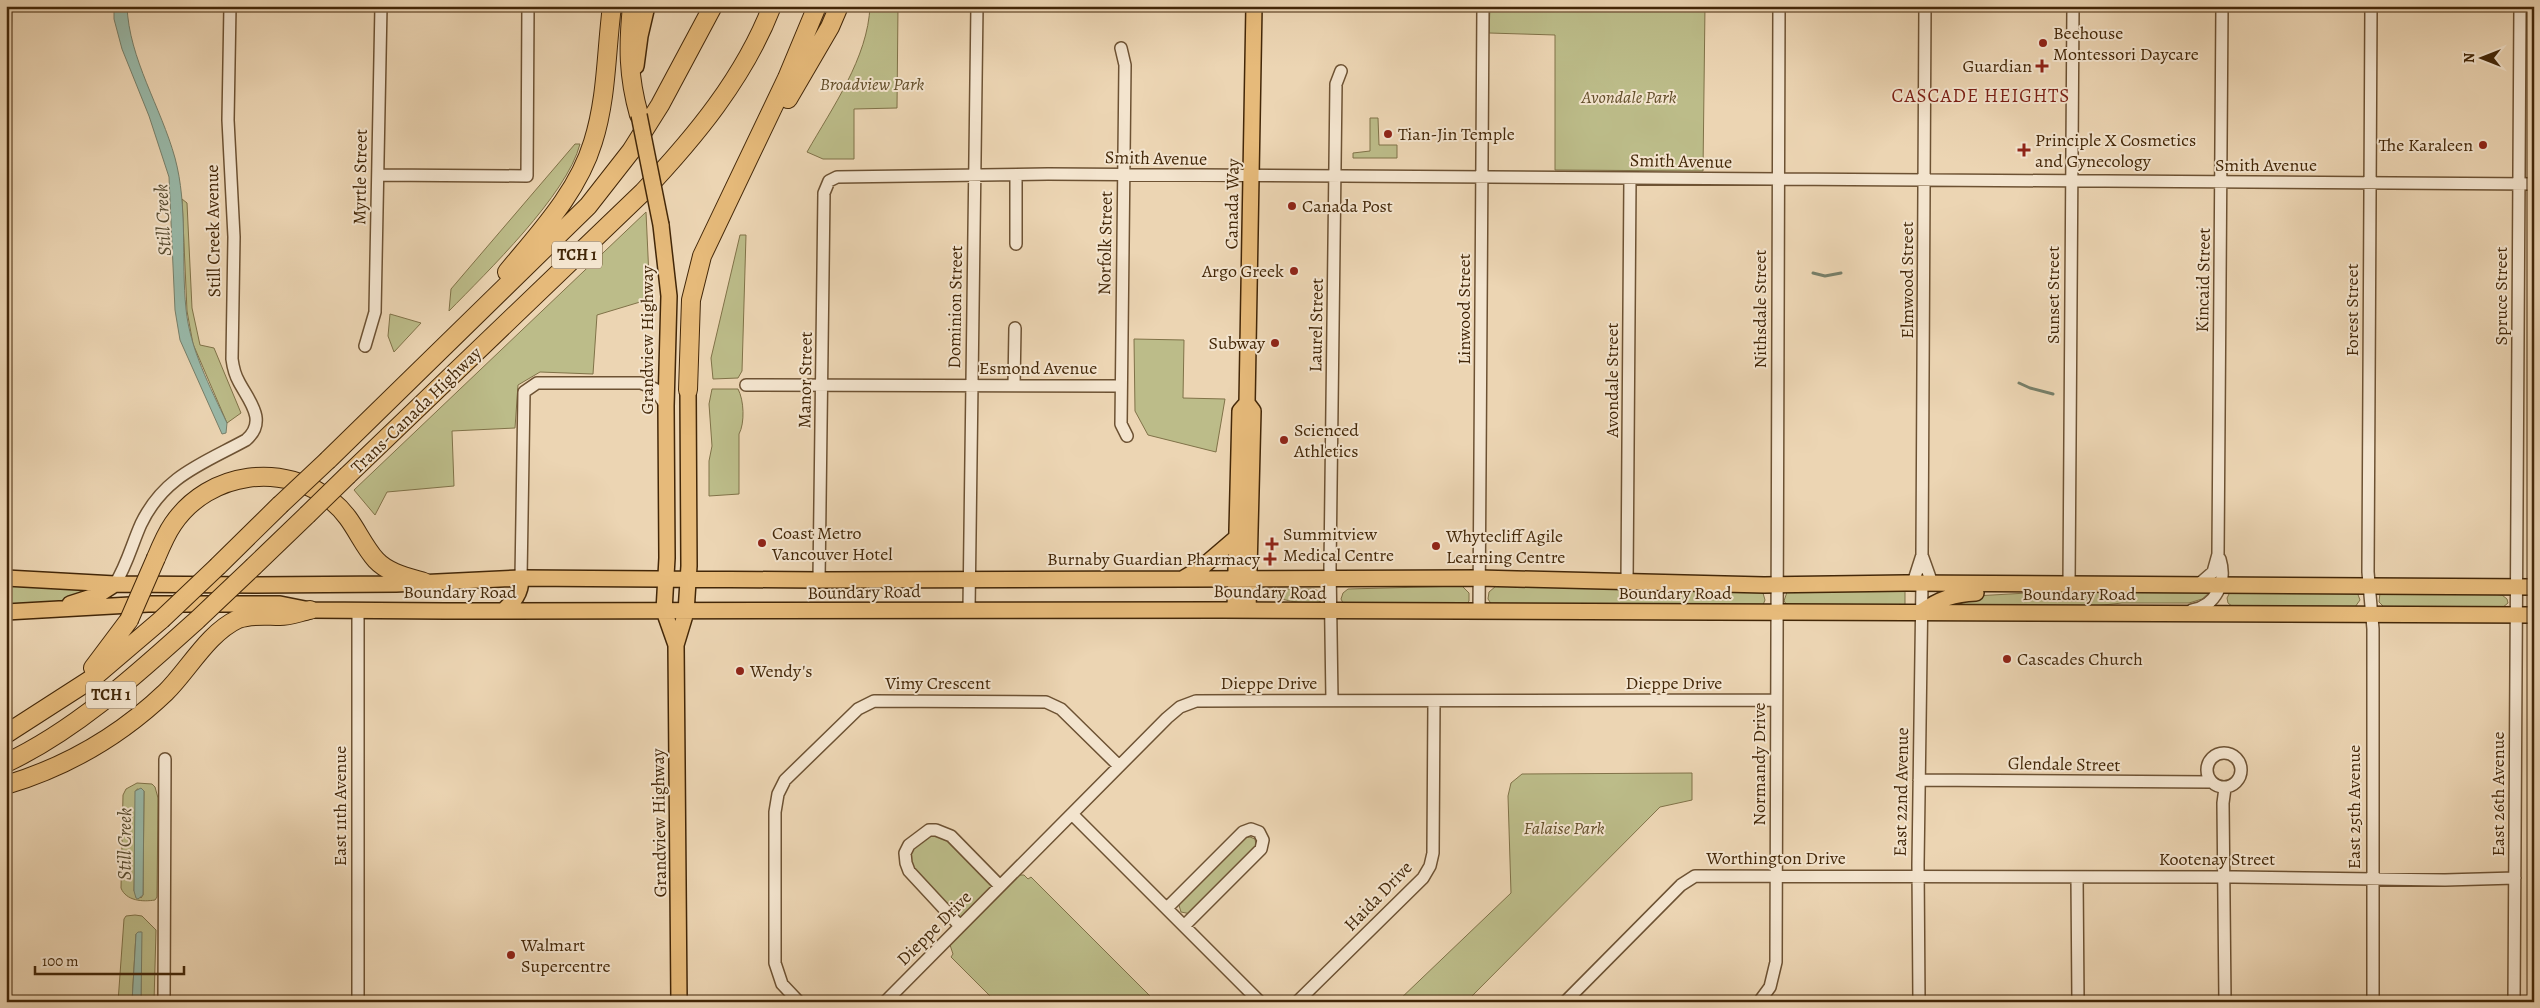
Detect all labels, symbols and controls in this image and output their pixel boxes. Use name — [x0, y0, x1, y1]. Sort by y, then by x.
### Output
place label: Beehouse Montessori Daycare — [2053, 21, 2199, 66]
north arrow — [2458, 32, 2508, 82]
marker: Beehouse Montessori Daycare — [2037, 37, 2049, 49]
text: N — [2460, 53, 2479, 63]
place label: Guardian — [1963, 54, 2032, 78]
marker: Guardian — [2036, 60, 2048, 72]
park label: Broadview Park — [820, 72, 924, 96]
district label: CASCADE HEIGHTS — [1892, 83, 2070, 109]
park label: Avondale Park — [1580, 85, 1677, 109]
place label: Tian-Jin Temple — [1398, 122, 1515, 146]
marker: Tian-Jin Temple — [1382, 128, 1394, 140]
place label: Principle X Cosmetics and Gynecology — [2035, 128, 2196, 173]
street label: Myrtle Street — [347, 129, 373, 225]
place label: The Karaleen — [2379, 133, 2473, 157]
marker: The Karaleen — [2477, 139, 2489, 151]
marker: Principle X Cosmetics and Gynecology — [2017, 143, 2031, 157]
street label: Smith Avenue — [1105, 145, 1207, 171]
street label: Smith Avenue — [1630, 148, 1732, 174]
street label: Smith Avenue — [2215, 153, 2317, 177]
street label: Canada Way — [1219, 157, 1245, 250]
street label: Still Creek Avenue — [200, 164, 226, 298]
water label: Still Creek — [148, 183, 178, 257]
street label: Norfolk Street — [1092, 191, 1118, 295]
place label: Canada Post — [1302, 194, 1393, 218]
marker: Canada Post — [1286, 200, 1298, 212]
street label: Elmwood Street — [1895, 221, 1919, 339]
street label: Kincaid Street — [2190, 227, 2216, 333]
road number: TCH 1 — [552, 242, 602, 268]
street label: Dominion Street — [942, 245, 968, 369]
street label: Sunset Street — [2041, 246, 2065, 344]
street label: Spruce Street — [2489, 246, 2513, 345]
street label: Nithsdale Street — [1748, 249, 1772, 368]
street label: Linwood Street — [1452, 253, 1476, 365]
place label: Argo Greek — [1201, 259, 1284, 283]
street label: Forest Street — [2340, 263, 2364, 357]
street label: Grandview Highway — [635, 265, 659, 414]
marker: Argo Greek — [1288, 265, 1300, 277]
street label: Laurel Street — [1303, 278, 1329, 372]
street label: Avondale Street — [1600, 322, 1624, 439]
street label: Manor Street — [792, 331, 818, 429]
place label: Subway — [1208, 331, 1266, 355]
marker: Subway — [1269, 337, 1281, 349]
street label: Trans-Canada Highway — [345, 341, 487, 479]
street label: Esmond Avenue — [979, 356, 1097, 380]
place label: Scienced Athletics — [1293, 418, 1359, 463]
marker: Scienced Athletics — [1278, 434, 1290, 446]
place label: Coast Metro Vancouver Hotel — [771, 521, 893, 566]
place label: Summitview Medical Centre — [1283, 522, 1394, 567]
place label: Whytecliff Agile Learning Centre — [1445, 524, 1565, 569]
marker: Coast Metro Vancouver Hotel — [756, 537, 768, 549]
marker: Summitview Medical Centre — [1265, 537, 1279, 551]
marker: Whytecliff Agile Learning Centre — [1430, 540, 1442, 552]
place label: Burnaby Guardian Pharmacy — [1047, 547, 1261, 571]
marker: Burnaby Guardian Pharmacy — [1264, 553, 1276, 565]
street label: Boundary Road — [807, 579, 921, 605]
street label: Boundary Road — [1213, 579, 1327, 605]
street label: Boundary Road — [403, 580, 517, 604]
street label: Boundary Road — [1618, 581, 1732, 605]
street label: Boundary Road — [2022, 582, 2136, 606]
place label: Cascades Church — [2017, 647, 2143, 671]
marker: Cascades Church — [2001, 653, 2013, 665]
place label: Wendy's — [749, 659, 813, 683]
marker: Wendy's — [734, 665, 746, 677]
street label: Vimy Crescent — [884, 671, 991, 695]
street label: Dieppe Drive — [1221, 671, 1317, 695]
street label: Dieppe Drive — [1626, 671, 1722, 695]
road number: TCH 1 — [86, 682, 136, 708]
street label: Normandy Drive — [1747, 702, 1771, 826]
street label: East 22nd Avenue — [1888, 727, 1914, 857]
street label: East 26th Avenue — [2486, 732, 2510, 857]
street label: East 25th Avenue — [2342, 745, 2366, 869]
street label: East 11th Avenue — [328, 746, 352, 866]
street label: Grandview Highway — [646, 747, 672, 898]
street label: Glendale Street — [2008, 751, 2121, 777]
water label: Still Creek — [112, 808, 138, 880]
park label: Falaise Park — [1524, 816, 1604, 840]
street label: Worthington Drive — [1705, 846, 1846, 870]
street label: Kootenay Street — [2159, 847, 2275, 871]
street label: Haida Drive — [1339, 856, 1417, 936]
street label: Dieppe Drive — [891, 885, 977, 971]
place label: Walmart Supercentre — [520, 933, 611, 978]
scale bar — [35, 943, 184, 975]
marker: Walmart Supercentre — [505, 949, 517, 961]
text: 100 m — [42, 951, 79, 971]

